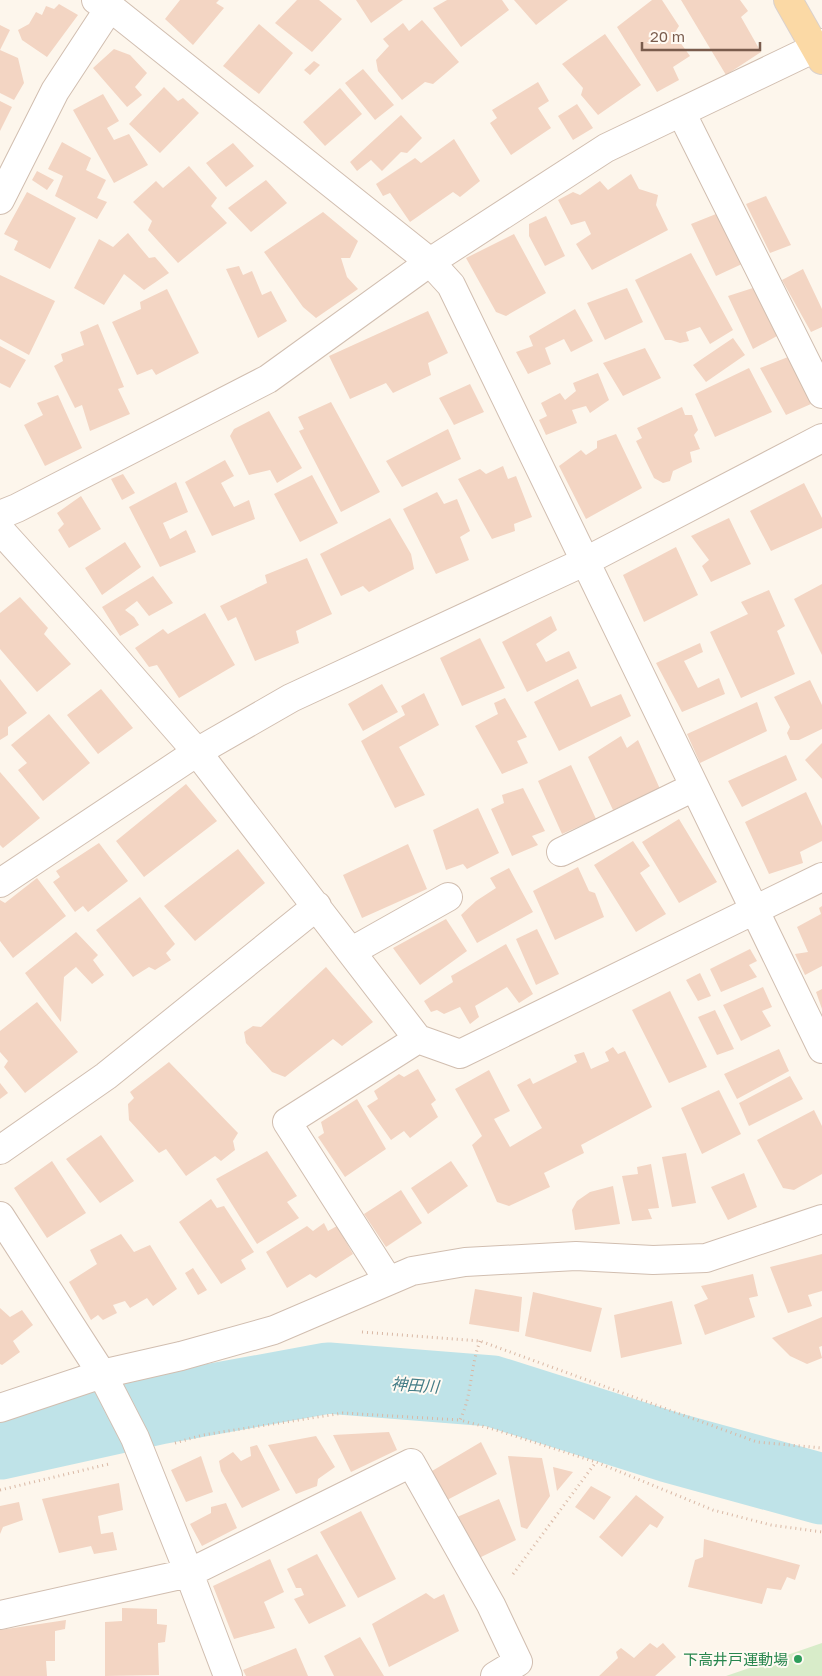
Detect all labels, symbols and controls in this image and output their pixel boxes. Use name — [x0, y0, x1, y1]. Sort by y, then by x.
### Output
scale bar — [642, 20, 760, 52]
text: 20 m — [650, 27, 685, 45]
water label: 神田川 — [390, 1373, 442, 1397]
place label: 下高井戸運動場 — [683, 1650, 788, 1668]
marker: 下高井戸運動場 — [792, 1653, 804, 1665]

